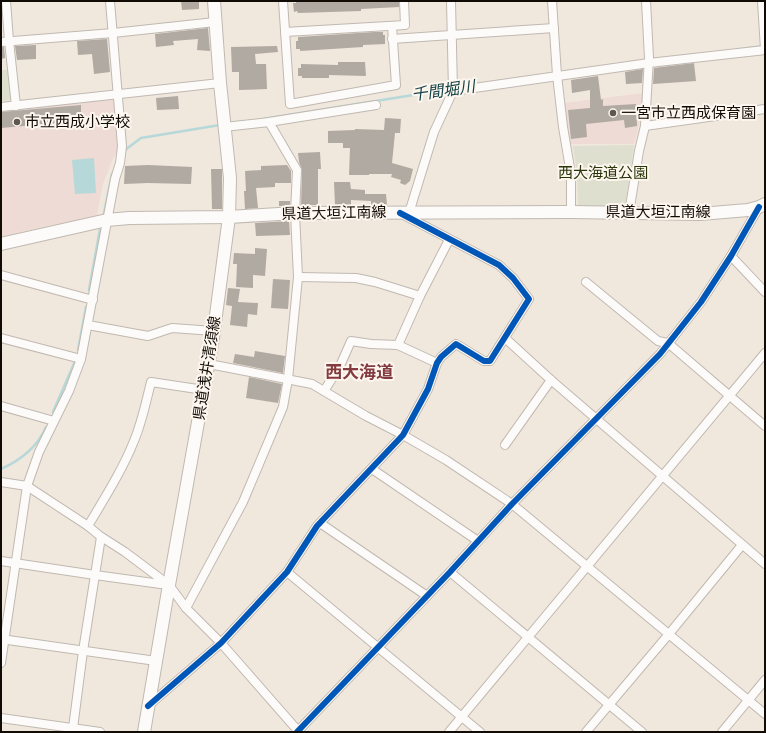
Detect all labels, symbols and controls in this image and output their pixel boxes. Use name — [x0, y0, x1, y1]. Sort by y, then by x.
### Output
water label: 千間堀川 — [410, 75, 478, 103]
place label: 一宮市立西成保育園 — [621, 103, 756, 121]
marker: 一宮市立西成保育園 — [608, 108, 618, 118]
place label: 市立西成小学校 — [25, 112, 130, 130]
marker: 市立西成小学校 — [12, 117, 22, 127]
park label: 西大海道公園 — [558, 163, 648, 181]
street label: 県道大垣江南線 — [281, 202, 387, 222]
street label: 県道大垣江南線 — [605, 202, 711, 220]
street label: 県道浅井清須線 — [189, 315, 223, 421]
district label: 西大海道 — [325, 361, 394, 382]

